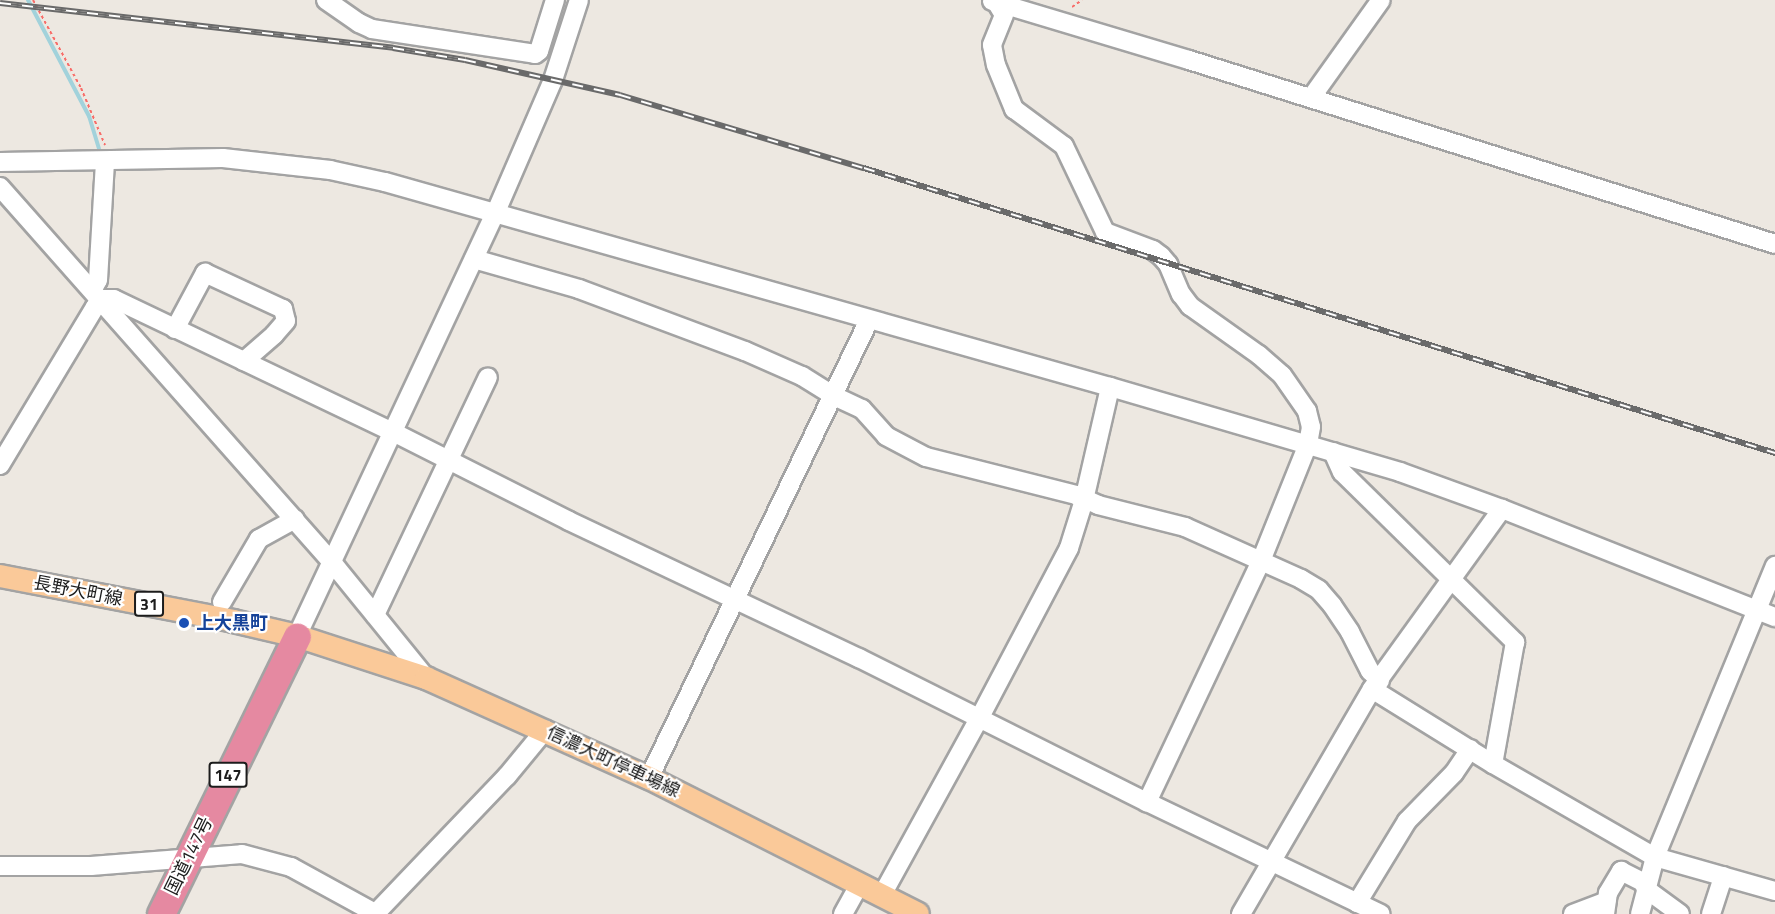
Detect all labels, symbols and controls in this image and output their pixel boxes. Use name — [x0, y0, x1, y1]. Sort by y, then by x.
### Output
street label: 長野大町線 — [32, 572, 124, 610]
road number: 31 — [134, 591, 164, 617]
place label: 上大黒町 — [196, 612, 268, 634]
marker: 上大黒町 — [177, 616, 191, 630]
street label: 信濃大町停車場線 — [543, 722, 683, 802]
road number: 147 — [208, 762, 248, 788]
street label: 国道147号 — [161, 813, 217, 899]

